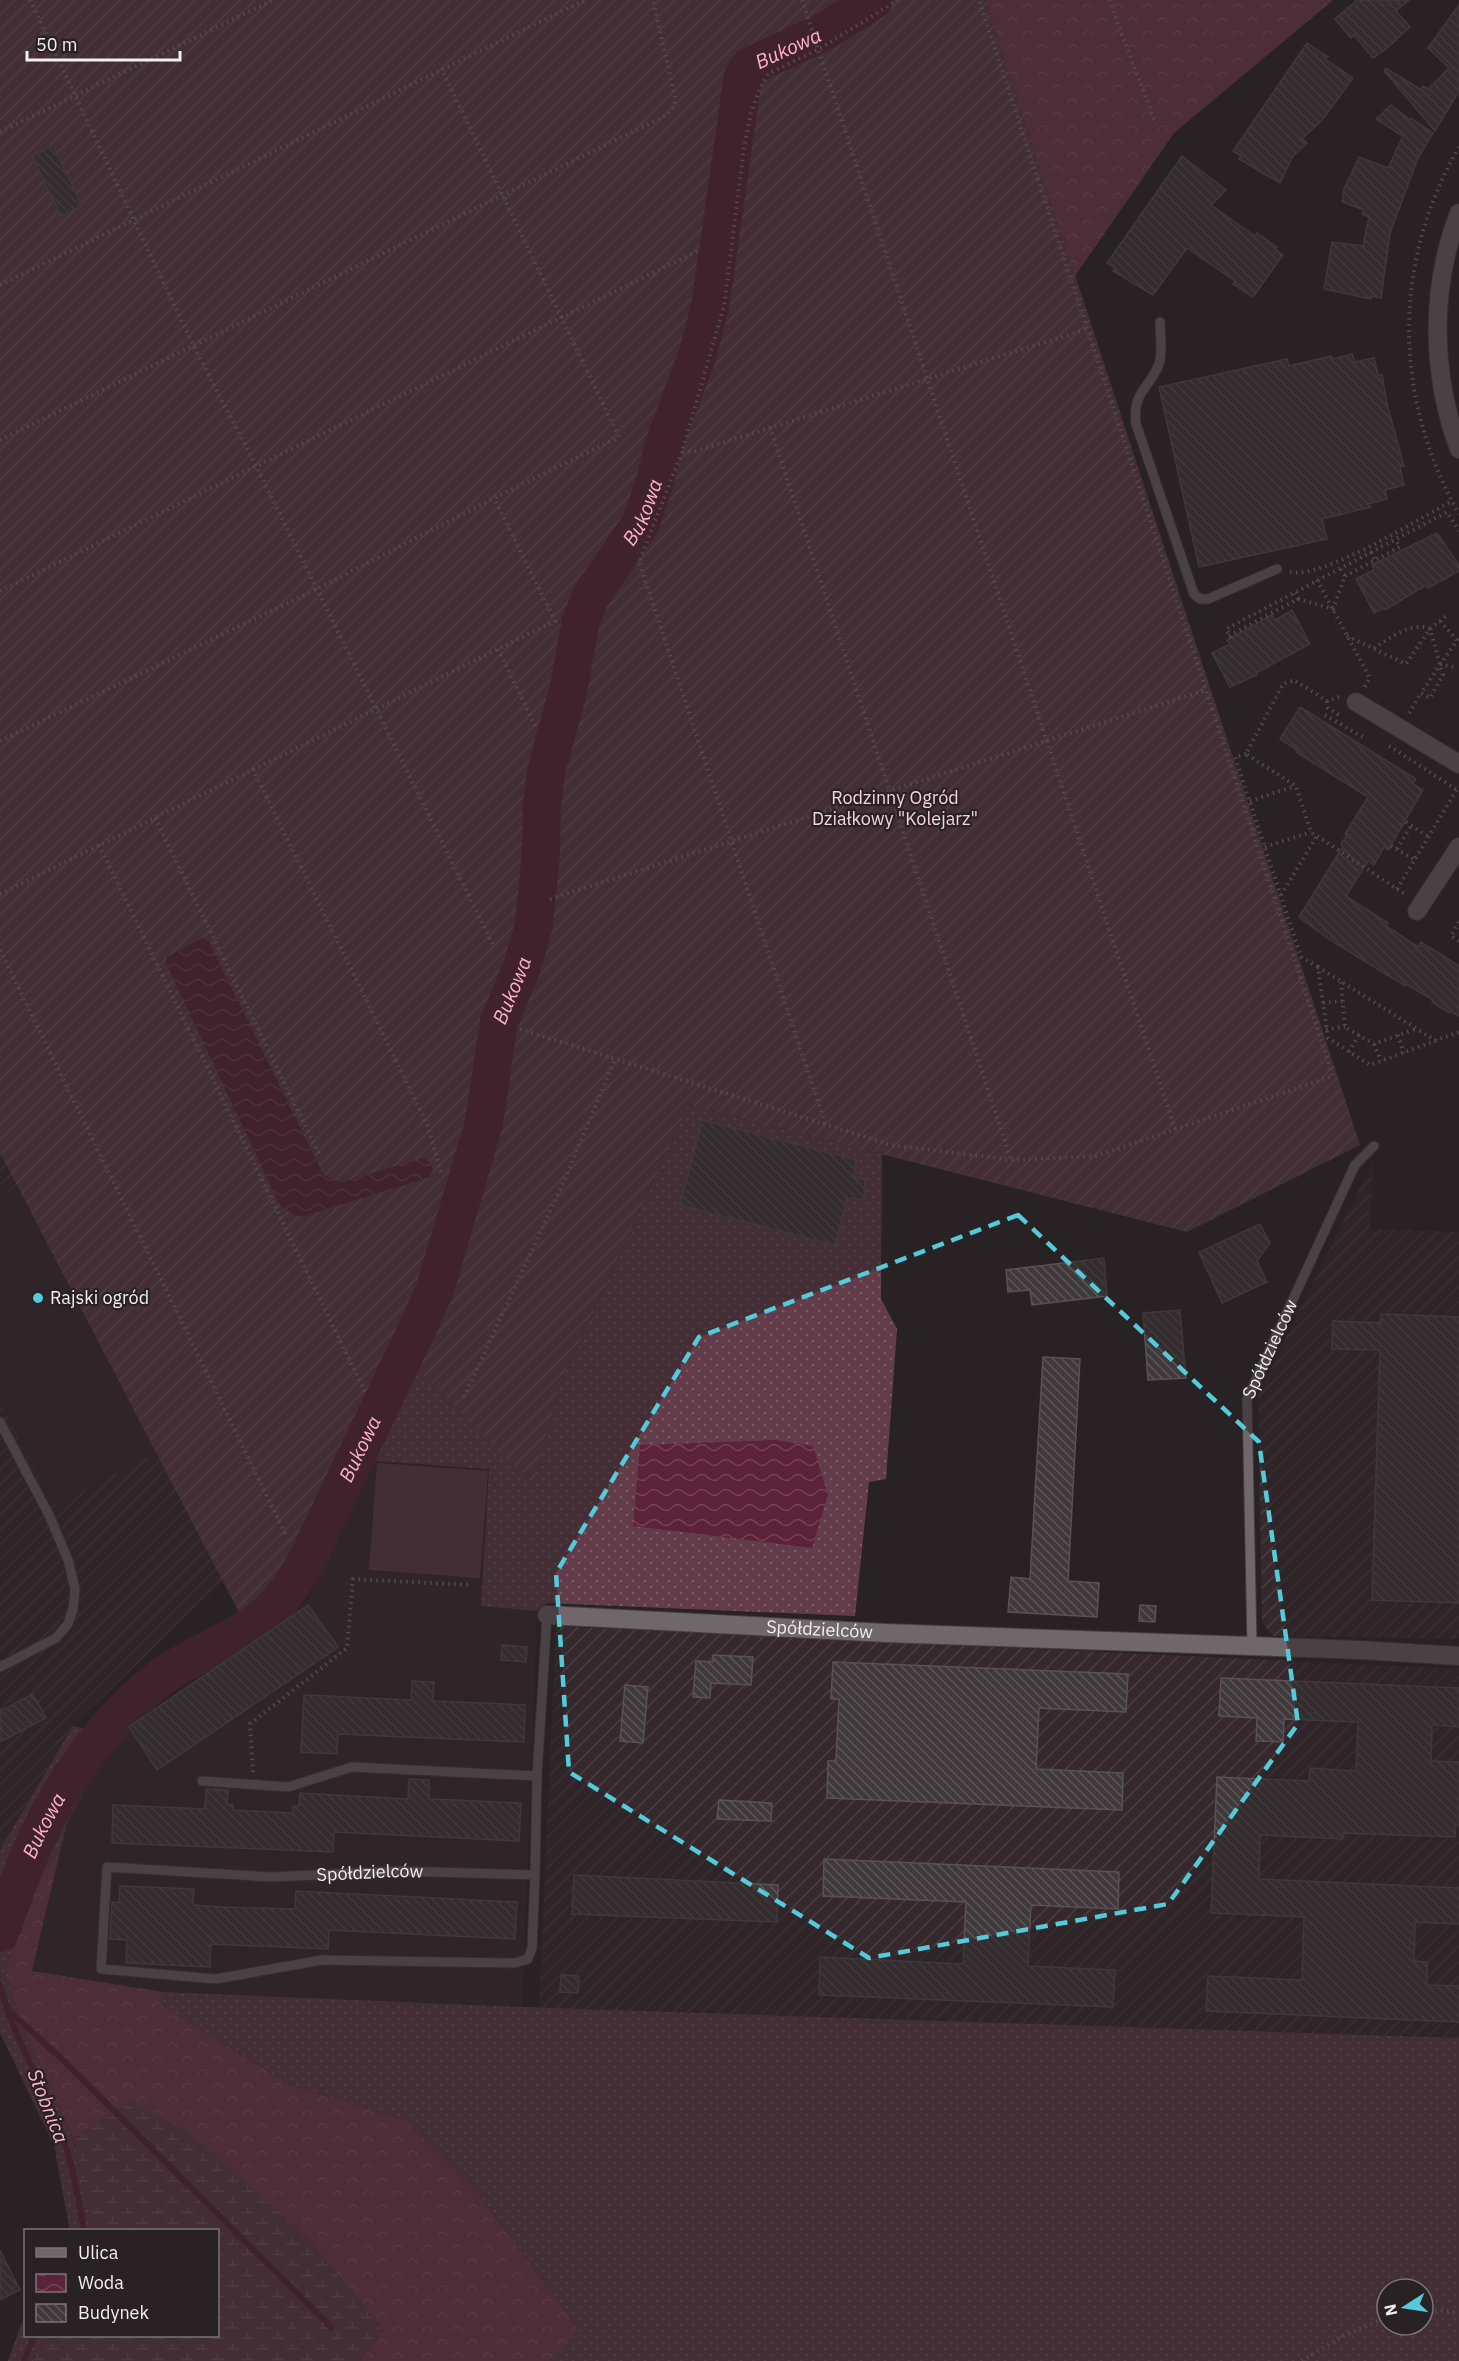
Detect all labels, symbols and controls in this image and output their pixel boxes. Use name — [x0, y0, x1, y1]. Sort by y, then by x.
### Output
water label: Bukowa — [750, 21, 826, 75]
scale bar — [27, 24, 180, 62]
text: 50 m — [36, 33, 78, 56]
water label: Bukowa — [616, 475, 668, 551]
park label: Rodzinny Ogród Działkowy "Kolejarz" — [812, 786, 978, 830]
water label: Bukowa — [486, 954, 537, 1028]
place label: Rajski ogród — [50, 1286, 149, 1309]
marker: Rajski ogród — [31, 1291, 45, 1305]
street label: Spółdzielców — [1237, 1295, 1302, 1402]
water label: Bukowa — [332, 1411, 387, 1486]
street label: Spółdzielców — [766, 1615, 874, 1643]
water label: Bukowa — [16, 1788, 71, 1862]
street label: Spółdzielców — [316, 1859, 424, 1886]
water label: Stobnica — [21, 2065, 76, 2147]
legend — [24, 2229, 219, 2337]
text: Ulica — [78, 2241, 119, 2264]
text: Woda — [78, 2271, 124, 2294]
north arrow — [1375, 2277, 1435, 2337]
text: Budynek — [78, 2301, 150, 2324]
text: N — [1379, 2302, 1401, 2318]

